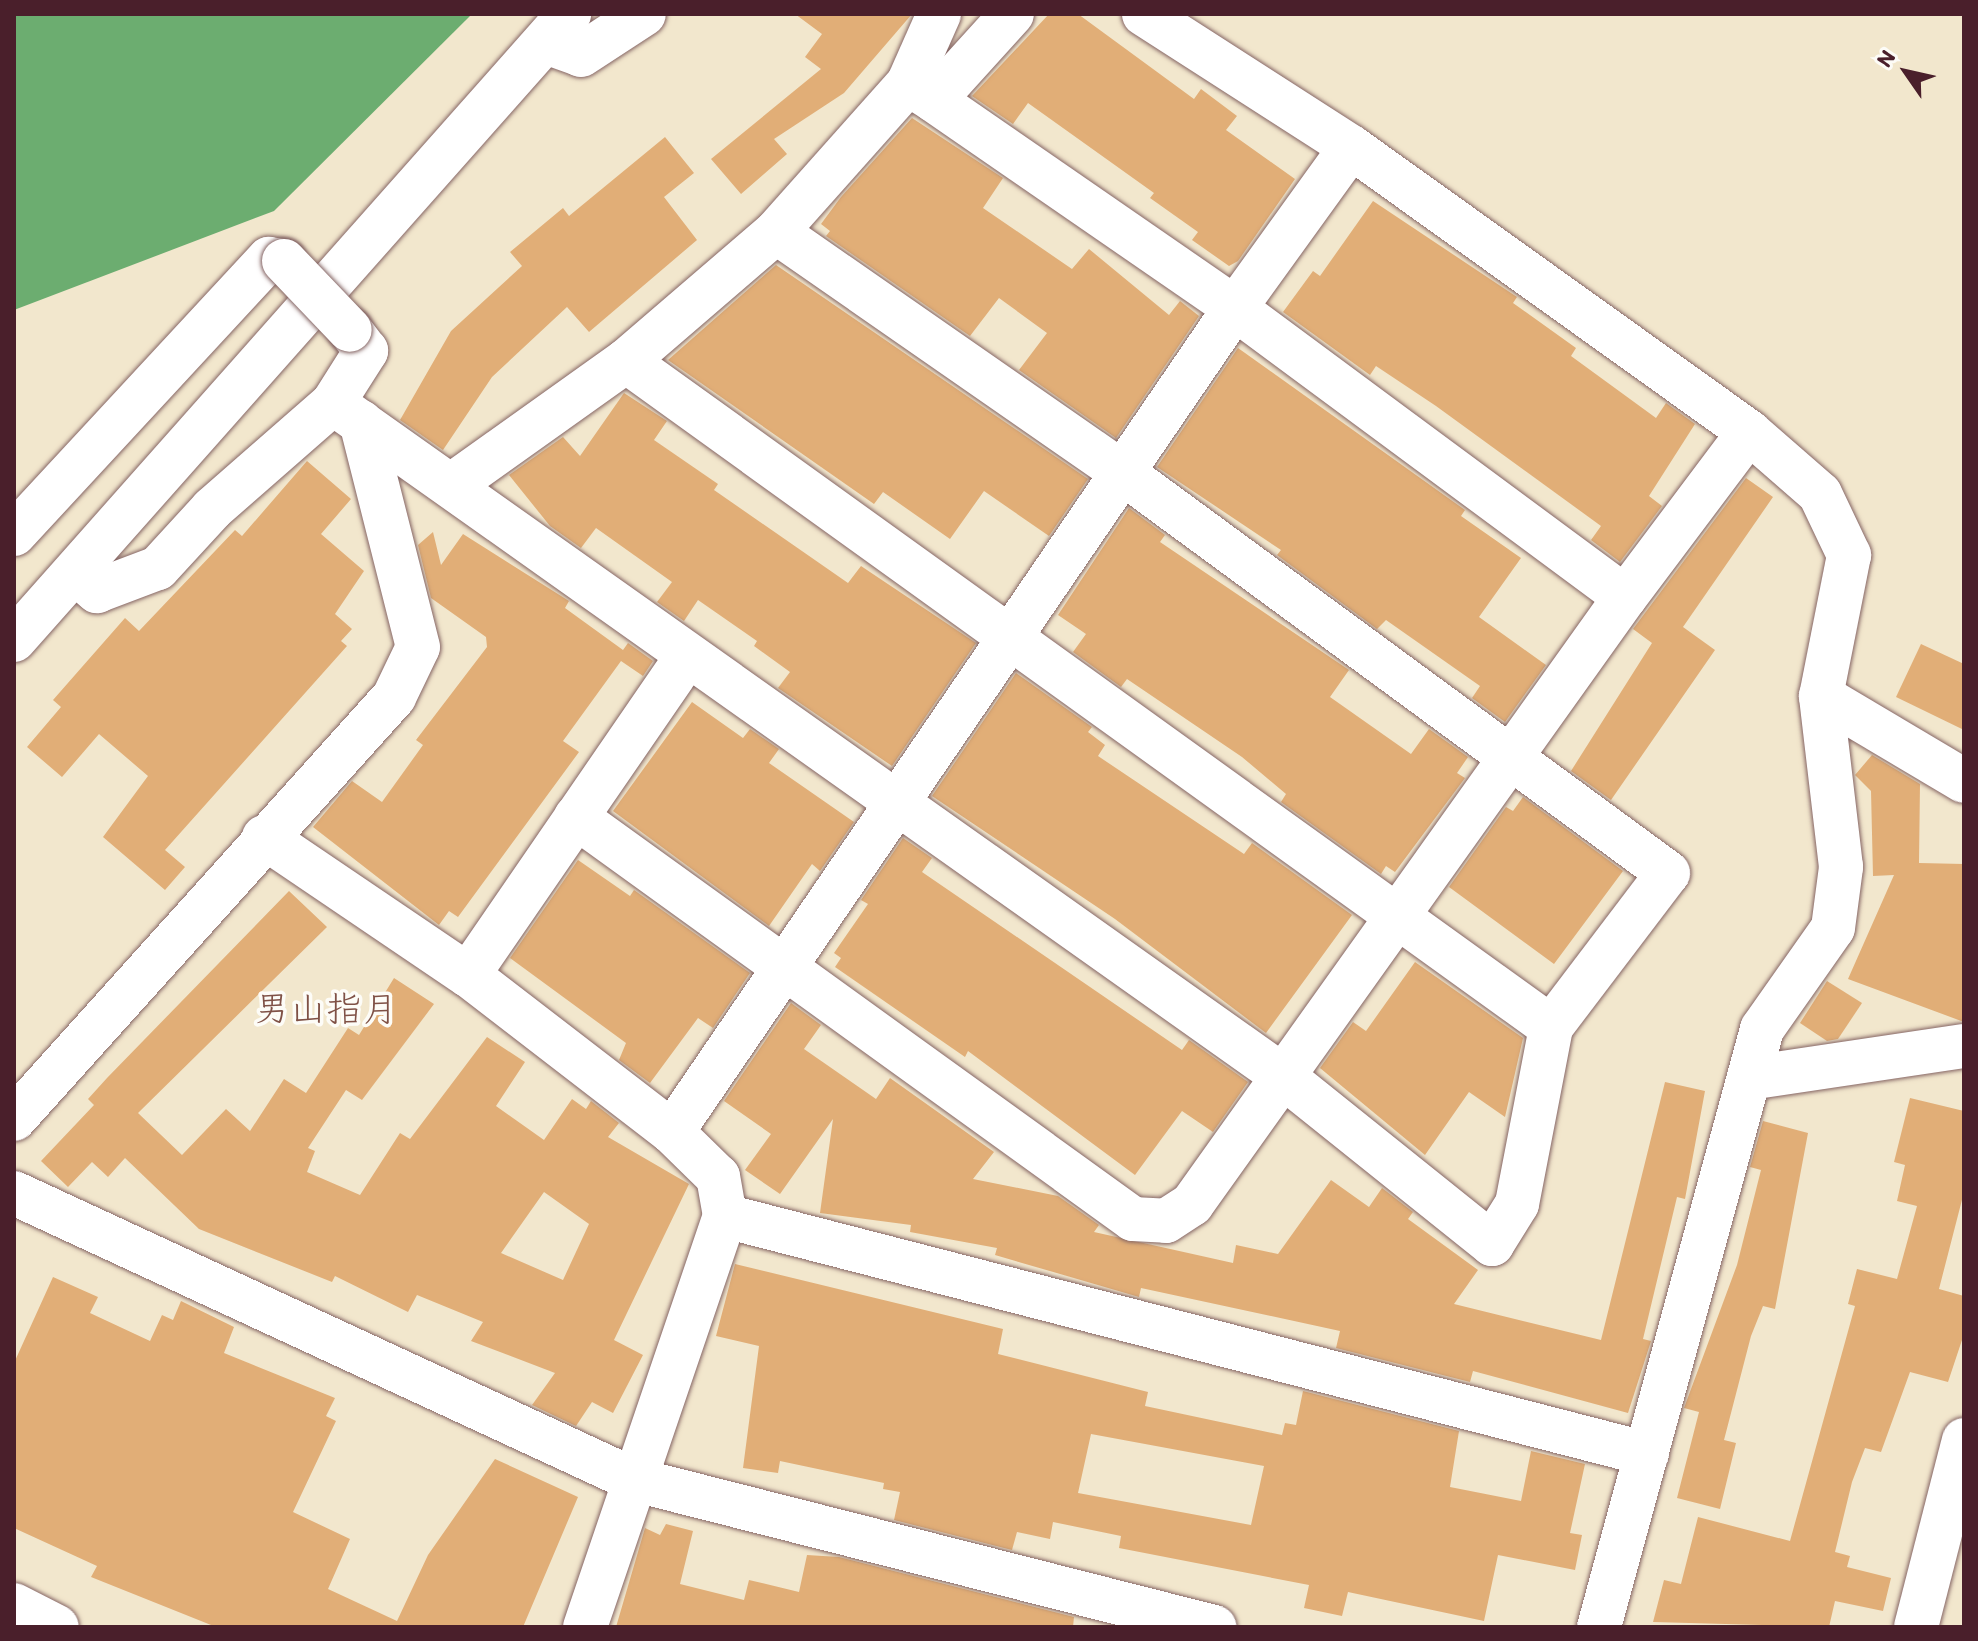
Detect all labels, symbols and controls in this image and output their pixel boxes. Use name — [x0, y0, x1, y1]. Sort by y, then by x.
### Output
north arrow — [1866, 32, 1946, 112]
text: N — [1870, 45, 1901, 72]
district label: 男山指月 — [254, 987, 398, 1031]

